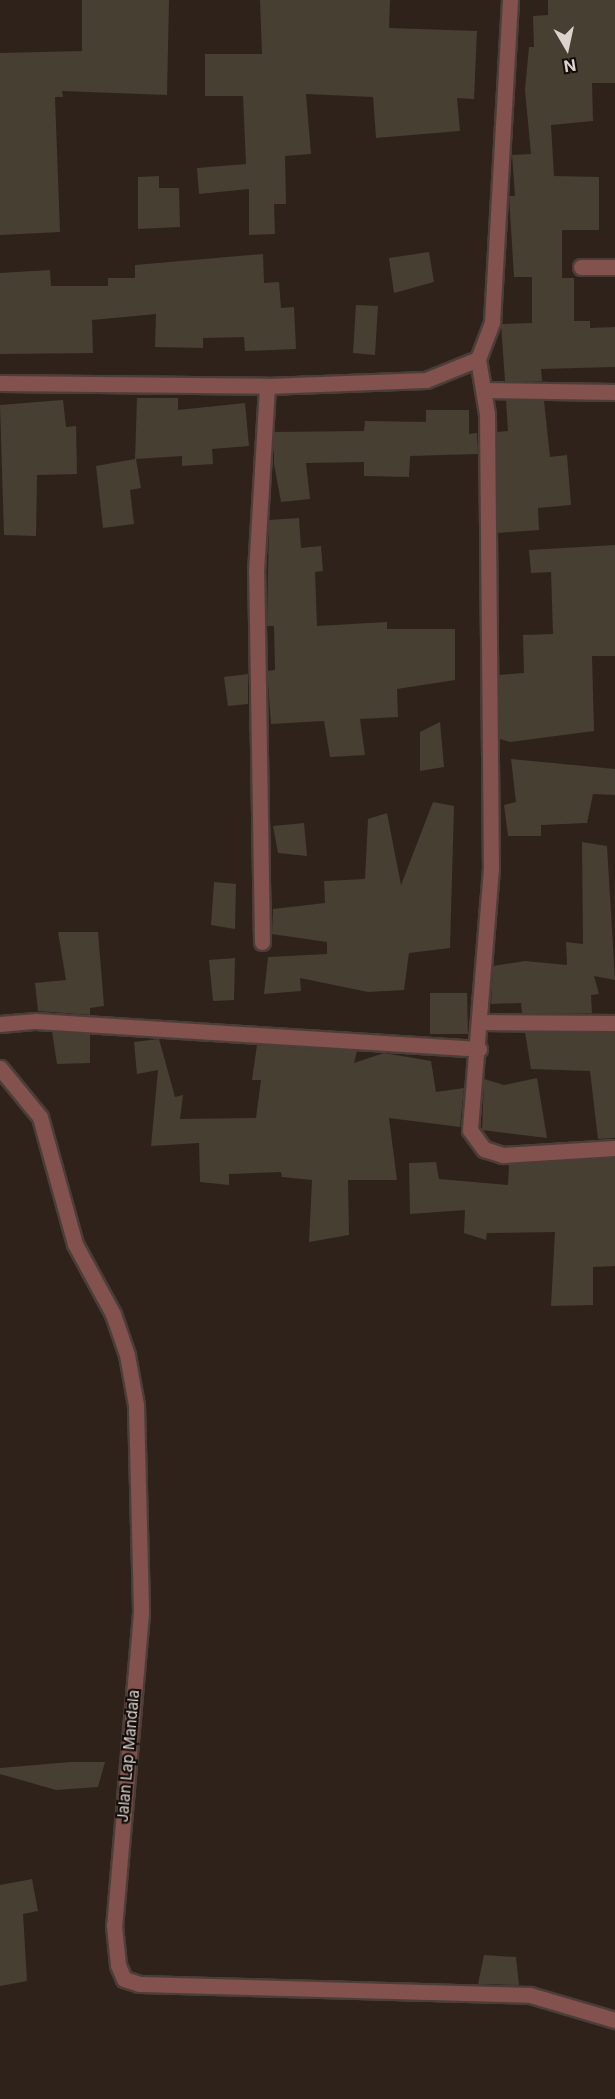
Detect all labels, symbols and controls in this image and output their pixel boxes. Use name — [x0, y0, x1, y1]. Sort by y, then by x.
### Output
north arrow — [537, 18, 597, 78]
text: N — [562, 55, 577, 77]
street label: Jalan Lap Mandala — [113, 1689, 143, 1823]

